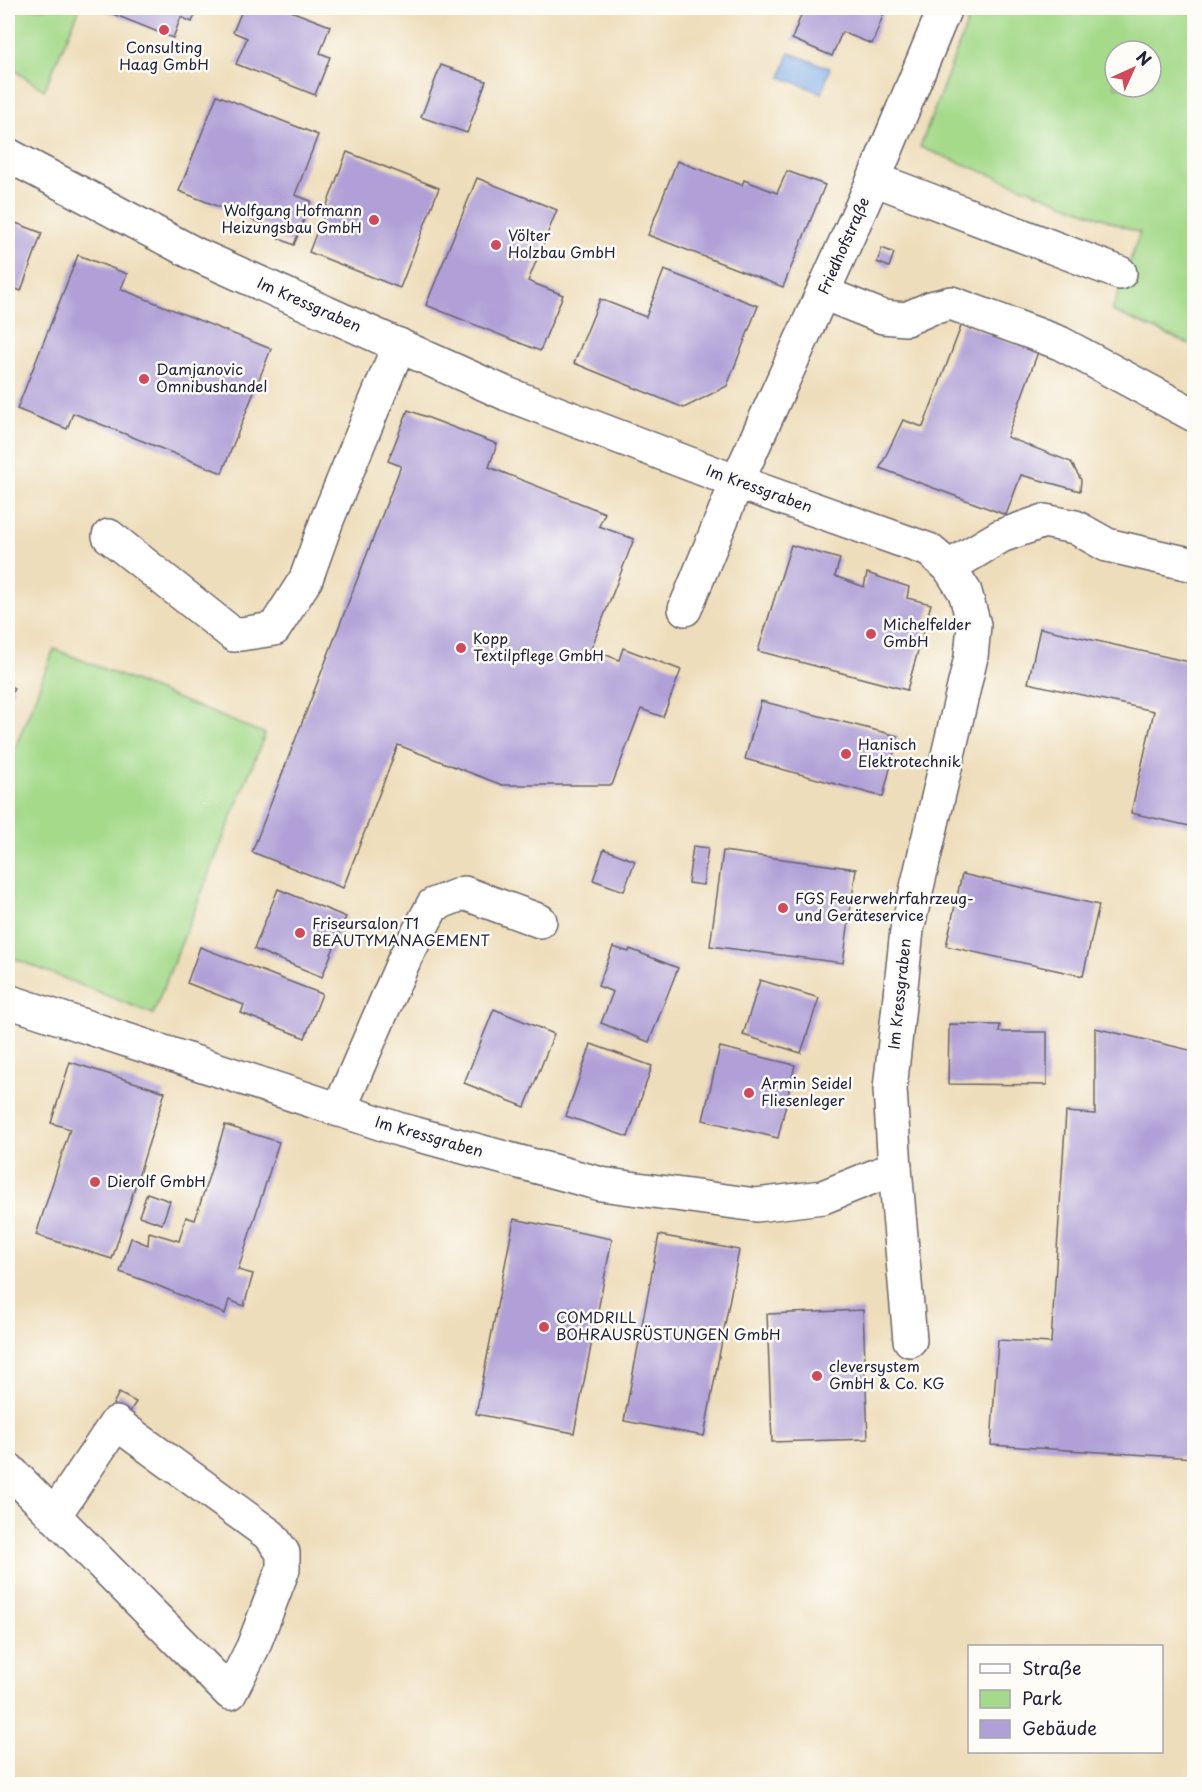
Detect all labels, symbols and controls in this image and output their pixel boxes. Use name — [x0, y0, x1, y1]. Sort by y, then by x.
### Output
marker: Consulting Haag GmbH — [157, 23, 171, 37]
place label: Consulting Haag GmbH — [119, 35, 209, 75]
north arrow — [1103, 39, 1163, 99]
text: N — [1131, 45, 1157, 71]
street label: Friedhofstraße — [811, 193, 874, 298]
place label: Wolfgang Hofmann Heizungsbau GmbH — [222, 198, 362, 238]
marker: Wolfgang Hofmann Heizungsbau GmbH — [367, 213, 381, 227]
place label: Völter Holzbau GmbH — [508, 223, 616, 263]
marker: Völter Holzbau GmbH — [489, 238, 503, 252]
street label: Im Kressgraben — [254, 270, 365, 337]
place label: Damjanovic Omnibushandel — [156, 357, 267, 397]
marker: Damjanovic Omnibushandel — [137, 372, 151, 386]
street label: Im Kressgraben — [703, 458, 816, 518]
place label: Michelfelder GmbH — [883, 612, 971, 652]
place label: Kopp Textilpflege GmbH — [473, 626, 604, 666]
marker: Michelfelder GmbH — [864, 627, 878, 641]
marker: Kopp Textilpflege GmbH — [454, 641, 468, 655]
place label: Hanisch Elektrotechnik — [858, 732, 961, 772]
marker: Hanisch Elektrotechnik — [839, 747, 853, 761]
place label: FGS Feuerwehrfahrzeug- und Geräteservice — [795, 886, 974, 926]
marker: FGS Feuerwehrfahrzeug- und Geräteservice — [776, 901, 790, 915]
place label: Friseursalon T1 BEAUTYMANAGEMENT — [312, 911, 491, 951]
marker: Friseursalon T1 BEAUTYMANAGEMENT — [293, 926, 307, 940]
street label: Im Kressgraben — [881, 937, 916, 1051]
place label: Armin Seidel Fliesenleger — [761, 1071, 852, 1111]
marker: Armin Seidel Fliesenleger — [742, 1086, 756, 1100]
street label: Im Kressgraben — [373, 1109, 486, 1162]
place label: Dierolf GmbH — [107, 1169, 206, 1192]
marker: Dierolf GmbH — [88, 1175, 102, 1189]
place label: COMDRILL BOHRAUSRÜSTUNGEN GmbH — [556, 1305, 781, 1345]
marker: COMDRILL BOHRAUSRÜSTUNGEN GmbH — [537, 1320, 551, 1334]
place label: cleversystem GmbH & Co. KG — [829, 1354, 945, 1394]
marker: cleversystem GmbH & Co. KG — [810, 1369, 824, 1383]
legend — [968, 1645, 1163, 1753]
text: Straße — [1022, 1654, 1082, 1681]
text: Park — [1022, 1684, 1062, 1711]
text: Gebäude — [1022, 1714, 1097, 1741]

